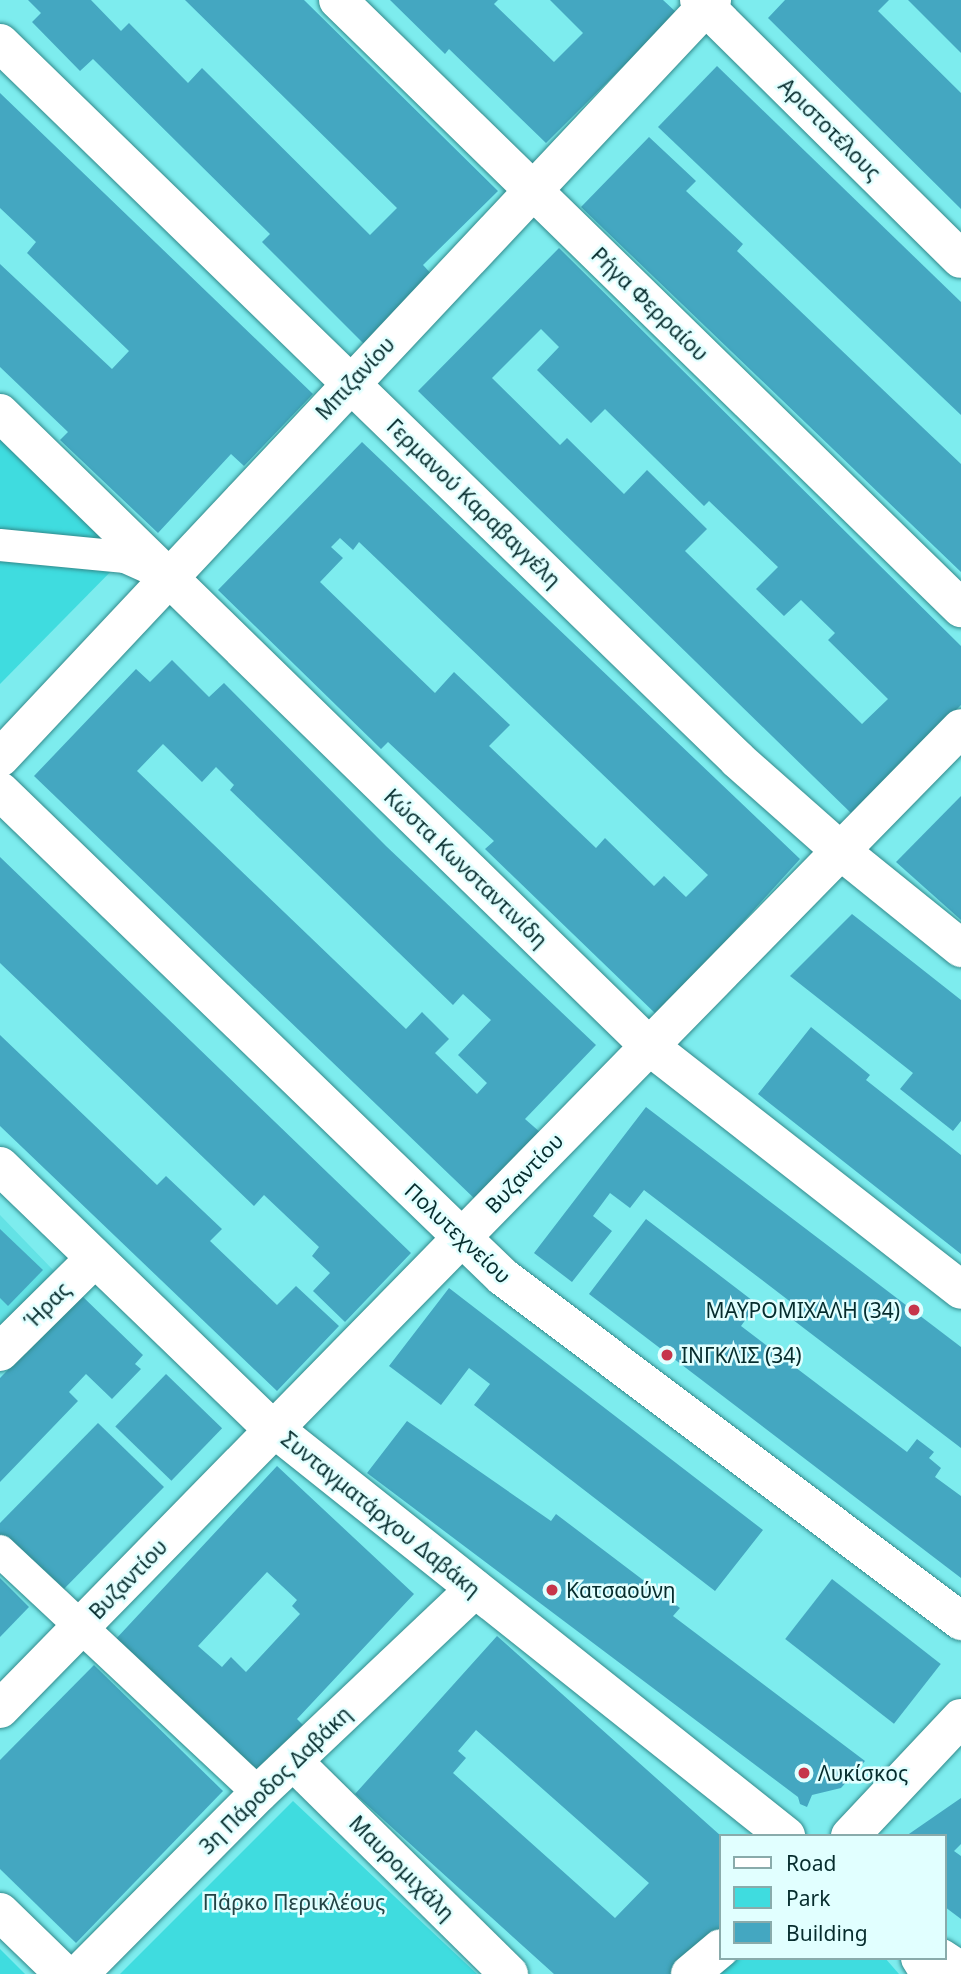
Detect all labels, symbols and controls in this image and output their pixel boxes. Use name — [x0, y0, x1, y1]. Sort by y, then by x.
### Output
street label: Αριστοτέλους — [774, 73, 886, 185]
street label: Ρήγα Φερραίου — [587, 242, 713, 366]
street label: Μπιζανίου — [310, 331, 400, 425]
street label: Γερμανού Καραβαγγέλη — [382, 414, 566, 592]
street label: Κώστα Κωνσταντινίδη — [379, 784, 553, 952]
street label: Βυζαντίου — [480, 1128, 568, 1218]
street label: Πολυτεχνείου — [400, 1178, 516, 1288]
street label: Ήρας — [19, 1277, 75, 1333]
place label: ΜΑΥΡΟΜΙΧΑΛΗ (34) — [705, 1297, 900, 1323]
marker: ΜΑΥΡΟΜΙΧΑΛΗ (34) — [906, 1302, 922, 1318]
place label: ΙΝΓΚΛΙΣ (34) — [681, 1342, 802, 1368]
marker: ΙΝΓΚΛΙΣ (34) — [659, 1347, 675, 1363]
street label: Συνταγματάρχου Δαβάκη — [276, 1426, 486, 1602]
street label: Βυζαντίου — [84, 1534, 172, 1624]
place label: Κατσαούνη — [566, 1577, 676, 1603]
marker: Κατσαούνη — [544, 1582, 560, 1598]
street label: 3η Πάροδος Δαβάκη — [194, 1701, 356, 1859]
place label: Λυκίσκος — [818, 1760, 908, 1786]
marker: Λυκίσκος — [796, 1765, 812, 1781]
street label: Μαυρομιχάλη — [344, 1810, 460, 1926]
legend — [720, 1834, 947, 1960]
text: Road — [786, 1849, 836, 1877]
text: Park — [786, 1884, 830, 1912]
park label: Πάρκο Περικλέους — [203, 1889, 385, 1915]
text: Building — [786, 1919, 868, 1947]

